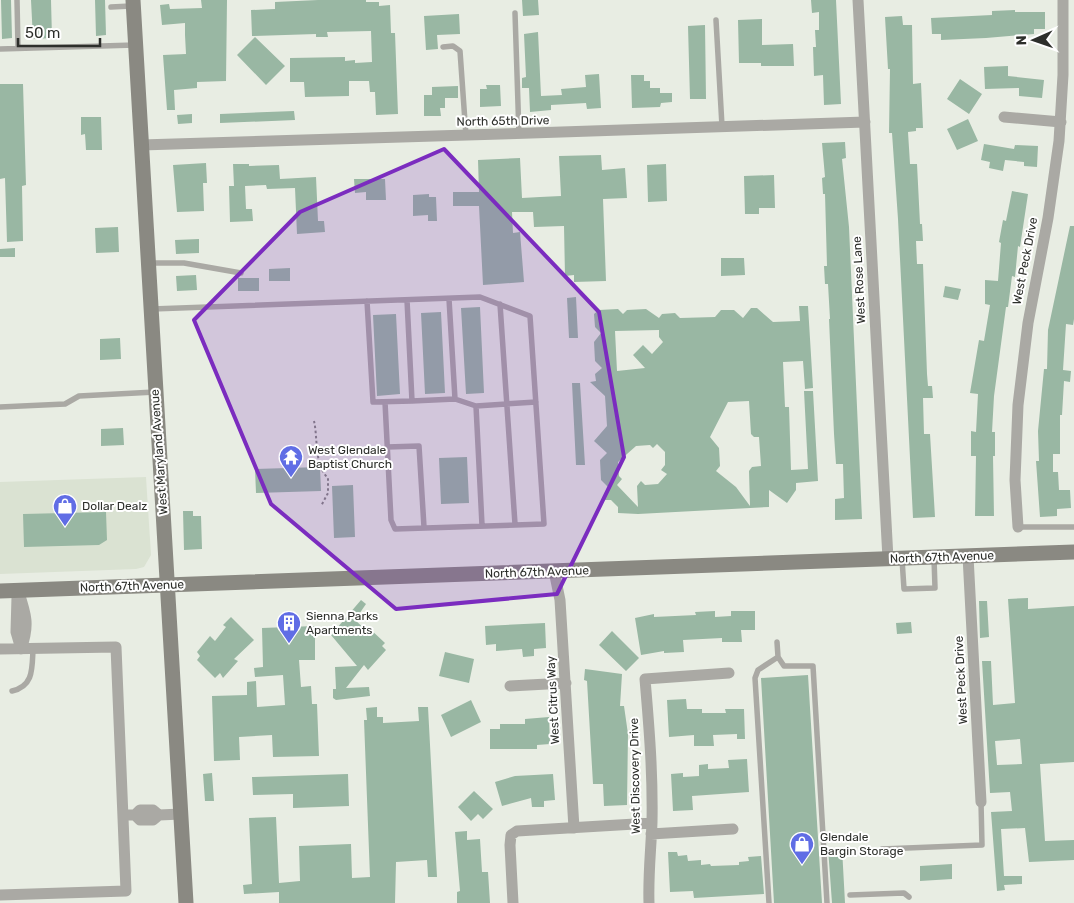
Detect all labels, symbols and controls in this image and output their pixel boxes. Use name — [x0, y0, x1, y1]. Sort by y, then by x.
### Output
scale bar — [18, 15, 100, 47]
north arrow — [1009, 15, 1059, 65]
text: 50 m — [25, 24, 60, 42]
text: N — [1013, 35, 1030, 46]
street label: North 65th Drive — [456, 113, 550, 129]
street label: West Peck Drive — [1010, 216, 1040, 306]
street label: West Rose Lane — [850, 236, 868, 324]
street label: West Maryland Avenue — [148, 389, 170, 515]
place label: West Glendale Baptist Church — [308, 443, 392, 471]
temple icon: West Glendale Baptist Church — [278, 444, 304, 478]
shop icon: Dollar Dealz — [52, 493, 78, 527]
place label: Dollar Dealz — [82, 499, 147, 513]
street label: North 67th Avenue — [890, 548, 995, 566]
street label: North 67th Avenue — [485, 563, 590, 581]
street label: North 67th Avenue — [80, 577, 185, 595]
place label: Sienna Parks Apartments — [306, 609, 378, 637]
building icon: Sienna Parks Apartments — [276, 610, 302, 644]
street label: West Peck Drive — [952, 635, 970, 725]
street label: West Citrus Way — [544, 655, 562, 745]
street label: West Discovery Drive — [627, 717, 643, 834]
place label: Glendale Bargin Storage — [820, 830, 904, 858]
shop icon: Glendale Bargin Storage — [789, 831, 815, 865]

